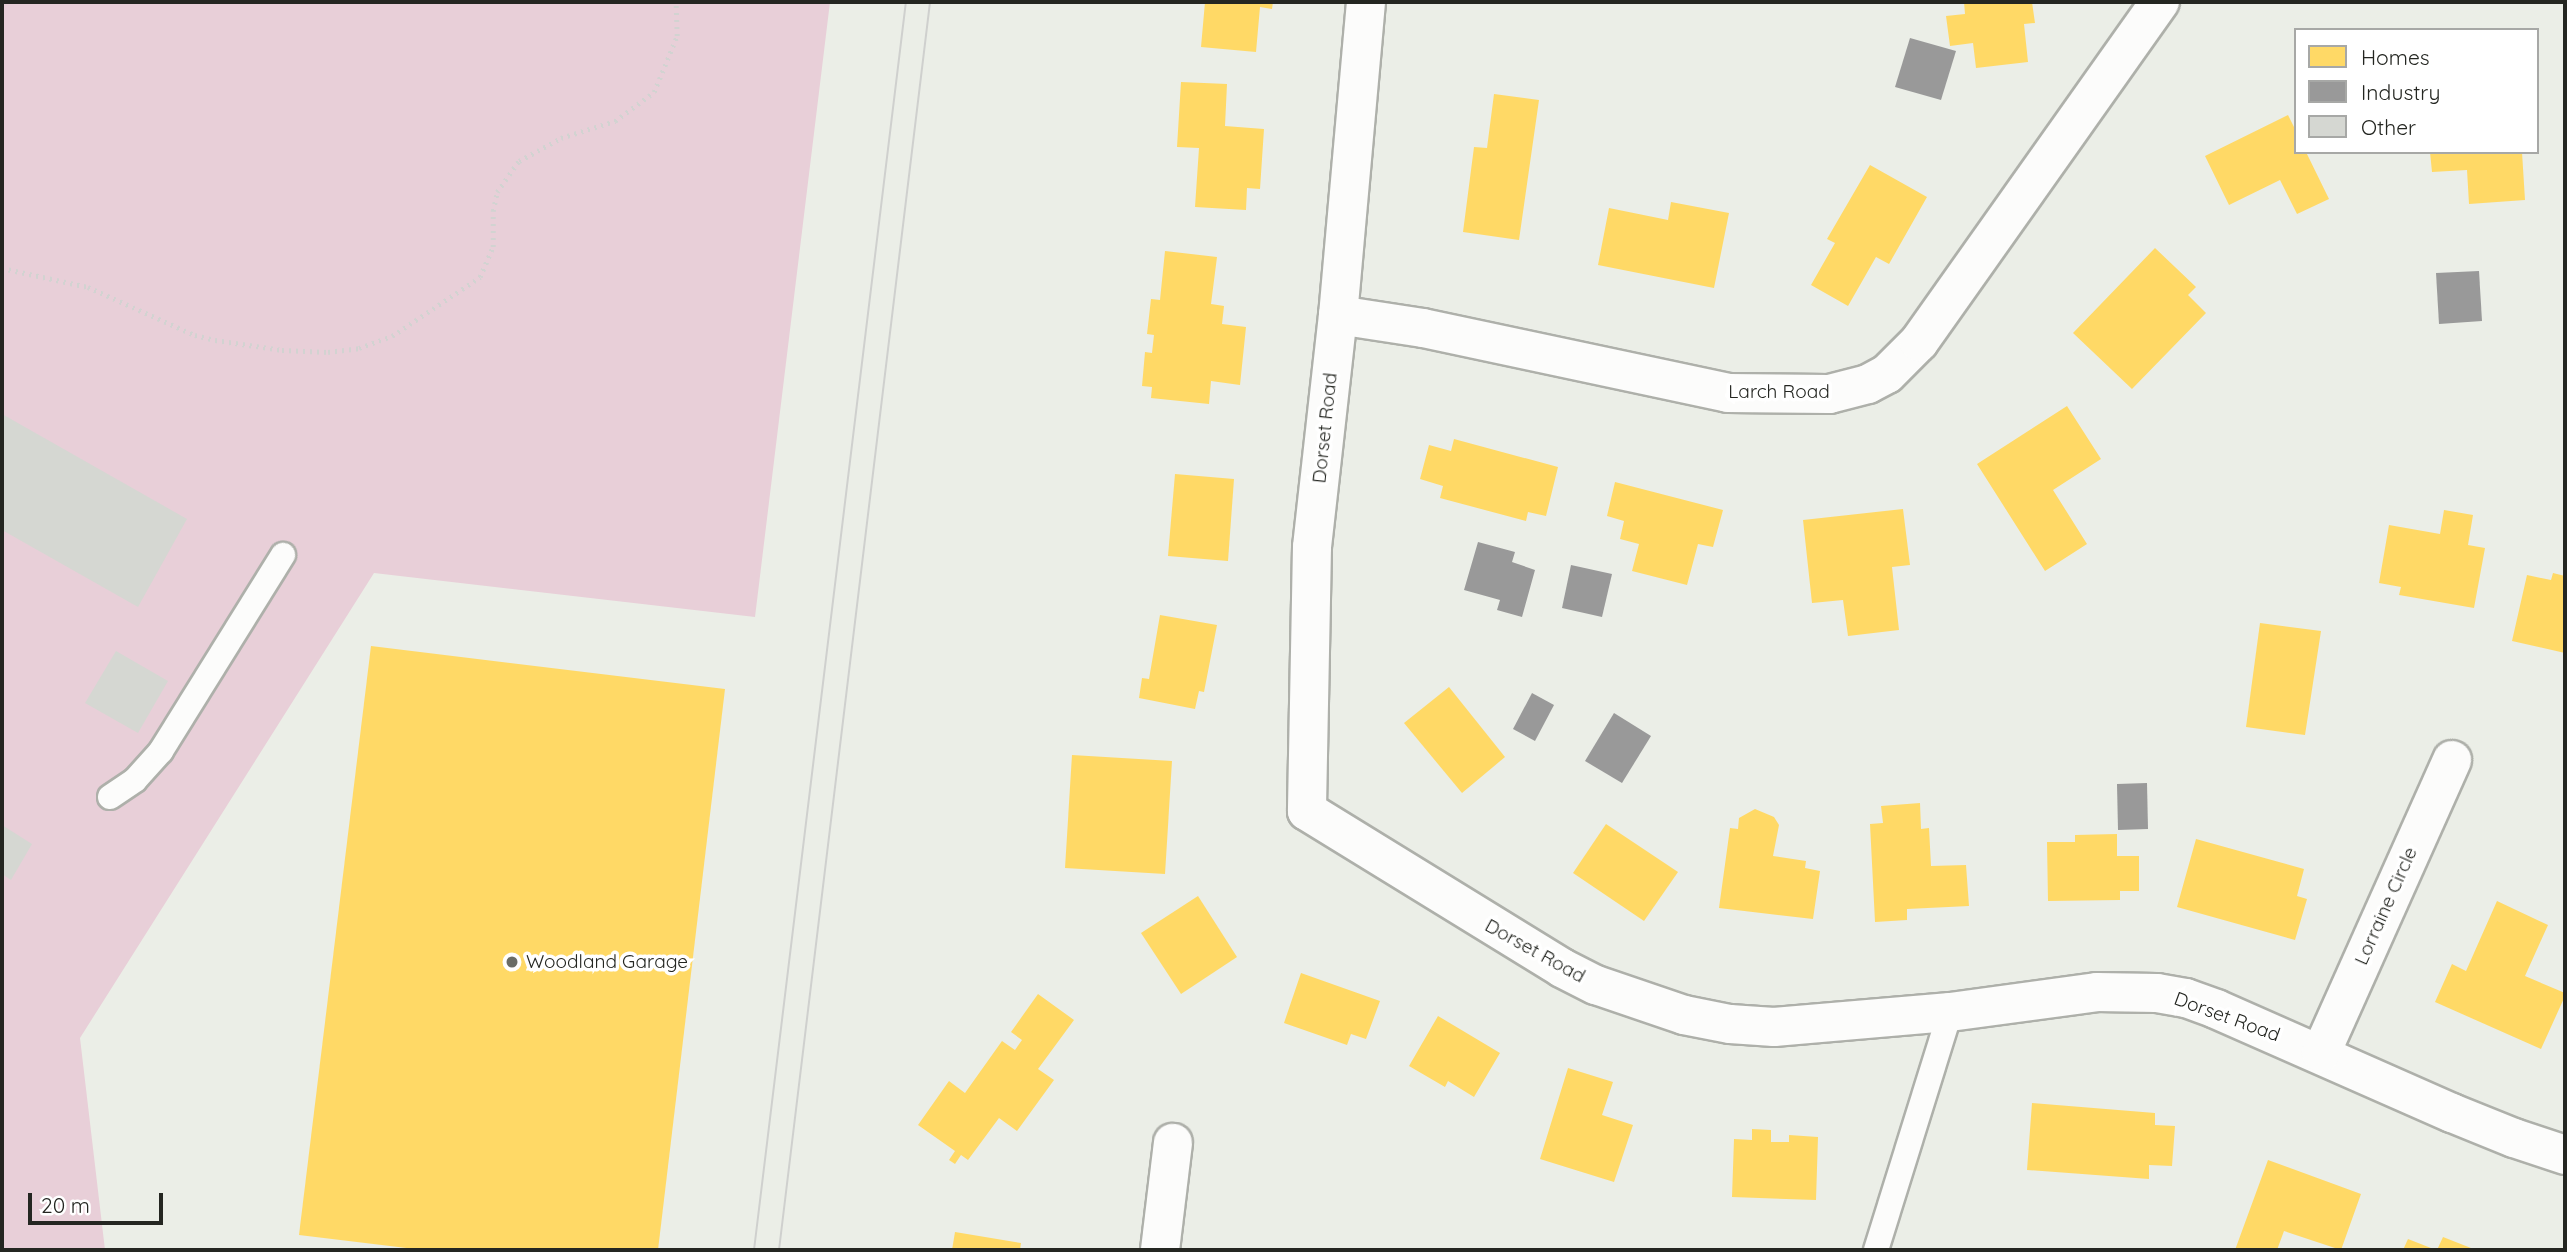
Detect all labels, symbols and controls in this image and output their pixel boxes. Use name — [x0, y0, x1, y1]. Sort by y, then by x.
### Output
legend — [2294, 28, 2539, 154]
text: Homes — [2361, 44, 2430, 70]
text: Industry — [2361, 79, 2440, 105]
text: Other — [2361, 114, 2416, 140]
street label: Dorset Road — [1308, 372, 1342, 484]
street label: Larch Road — [1728, 381, 1830, 403]
street label: Lorraine Circle — [2350, 844, 2422, 968]
street label: Dorset Road — [1481, 914, 1589, 988]
place label: Woodland Garage — [526, 951, 688, 973]
marker: Woodland Garage — [504, 954, 520, 970]
street label: Dorset Road — [2171, 987, 2283, 1047]
scale bar — [32, 1178, 166, 1222]
text: 20 m — [41, 1192, 90, 1218]

